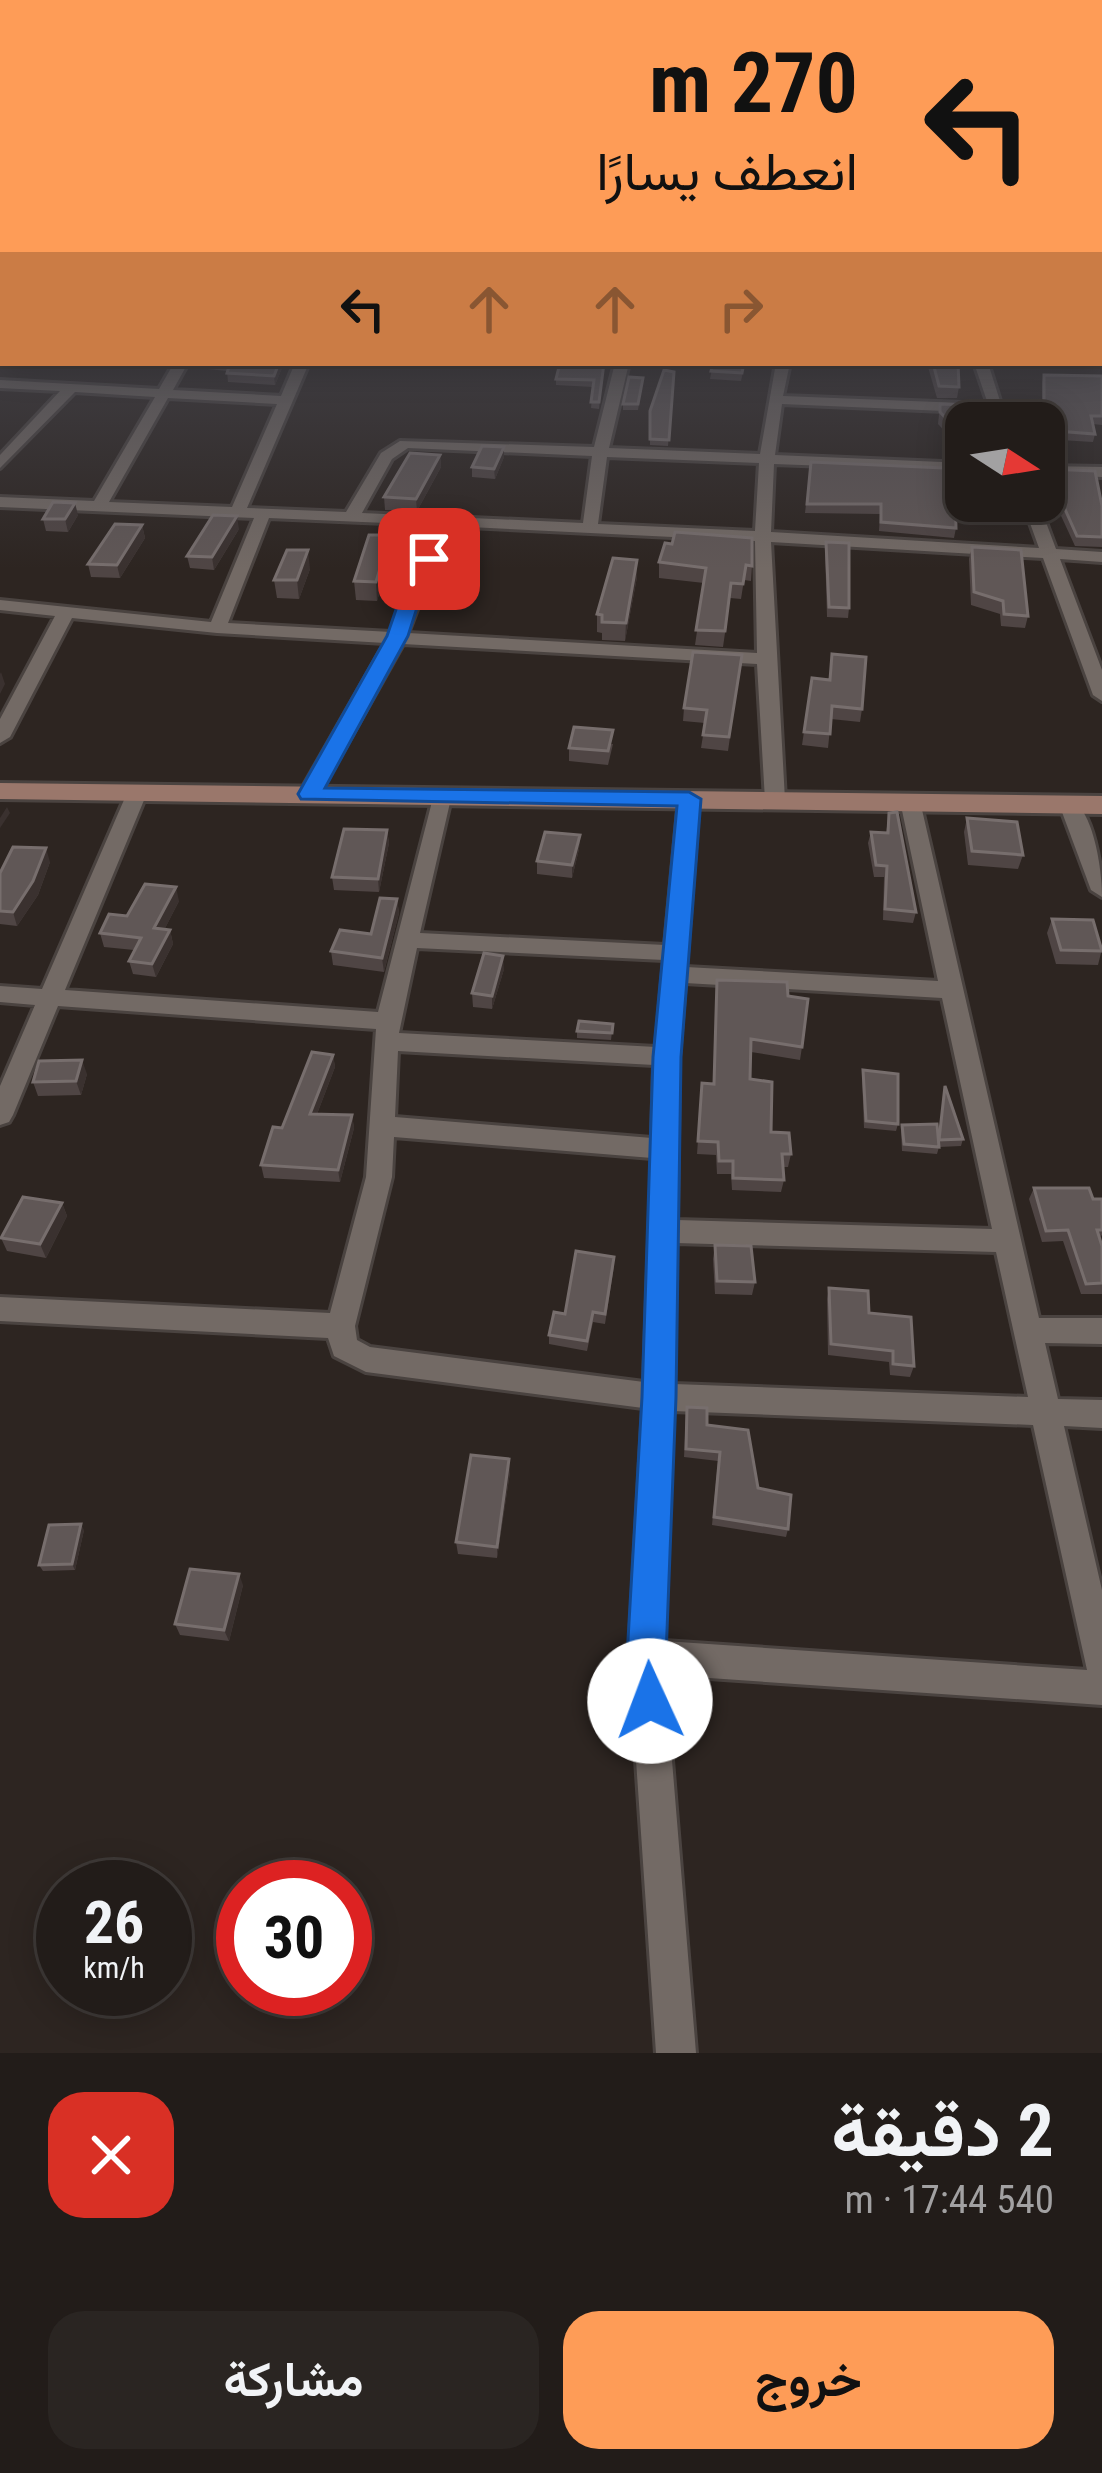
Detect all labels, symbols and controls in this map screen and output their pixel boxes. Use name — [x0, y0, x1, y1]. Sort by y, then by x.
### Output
text: 270 m — [649, 34, 858, 133]
icon: left — [900, 48, 1056, 204]
text: انعطف يسارًا — [596, 140, 858, 203]
icon: left — [330, 276, 396, 342]
icon: ahead — [456, 276, 522, 342]
icon: ahead — [582, 276, 648, 342]
icon: right — [708, 276, 774, 342]
north arrow — [945, 402, 1065, 522]
map controls — [945, 402, 1065, 522]
pin — [378, 508, 480, 610]
icon: arrive — [396, 526, 462, 592]
position arrow — [587, 1638, 713, 1764]
speed limit sign: 30 — [216, 1860, 372, 2016]
text: 26 — [84, 1887, 144, 1958]
text: km/h — [83, 1950, 145, 1985]
text: 2 دقيقة — [831, 2089, 1054, 2174]
button: close — [48, 2092, 174, 2218]
text: 540 m · 17:44 — [844, 2177, 1054, 2223]
button: مشاركة — [48, 2311, 539, 2449]
button: خروج — [563, 2311, 1054, 2449]

